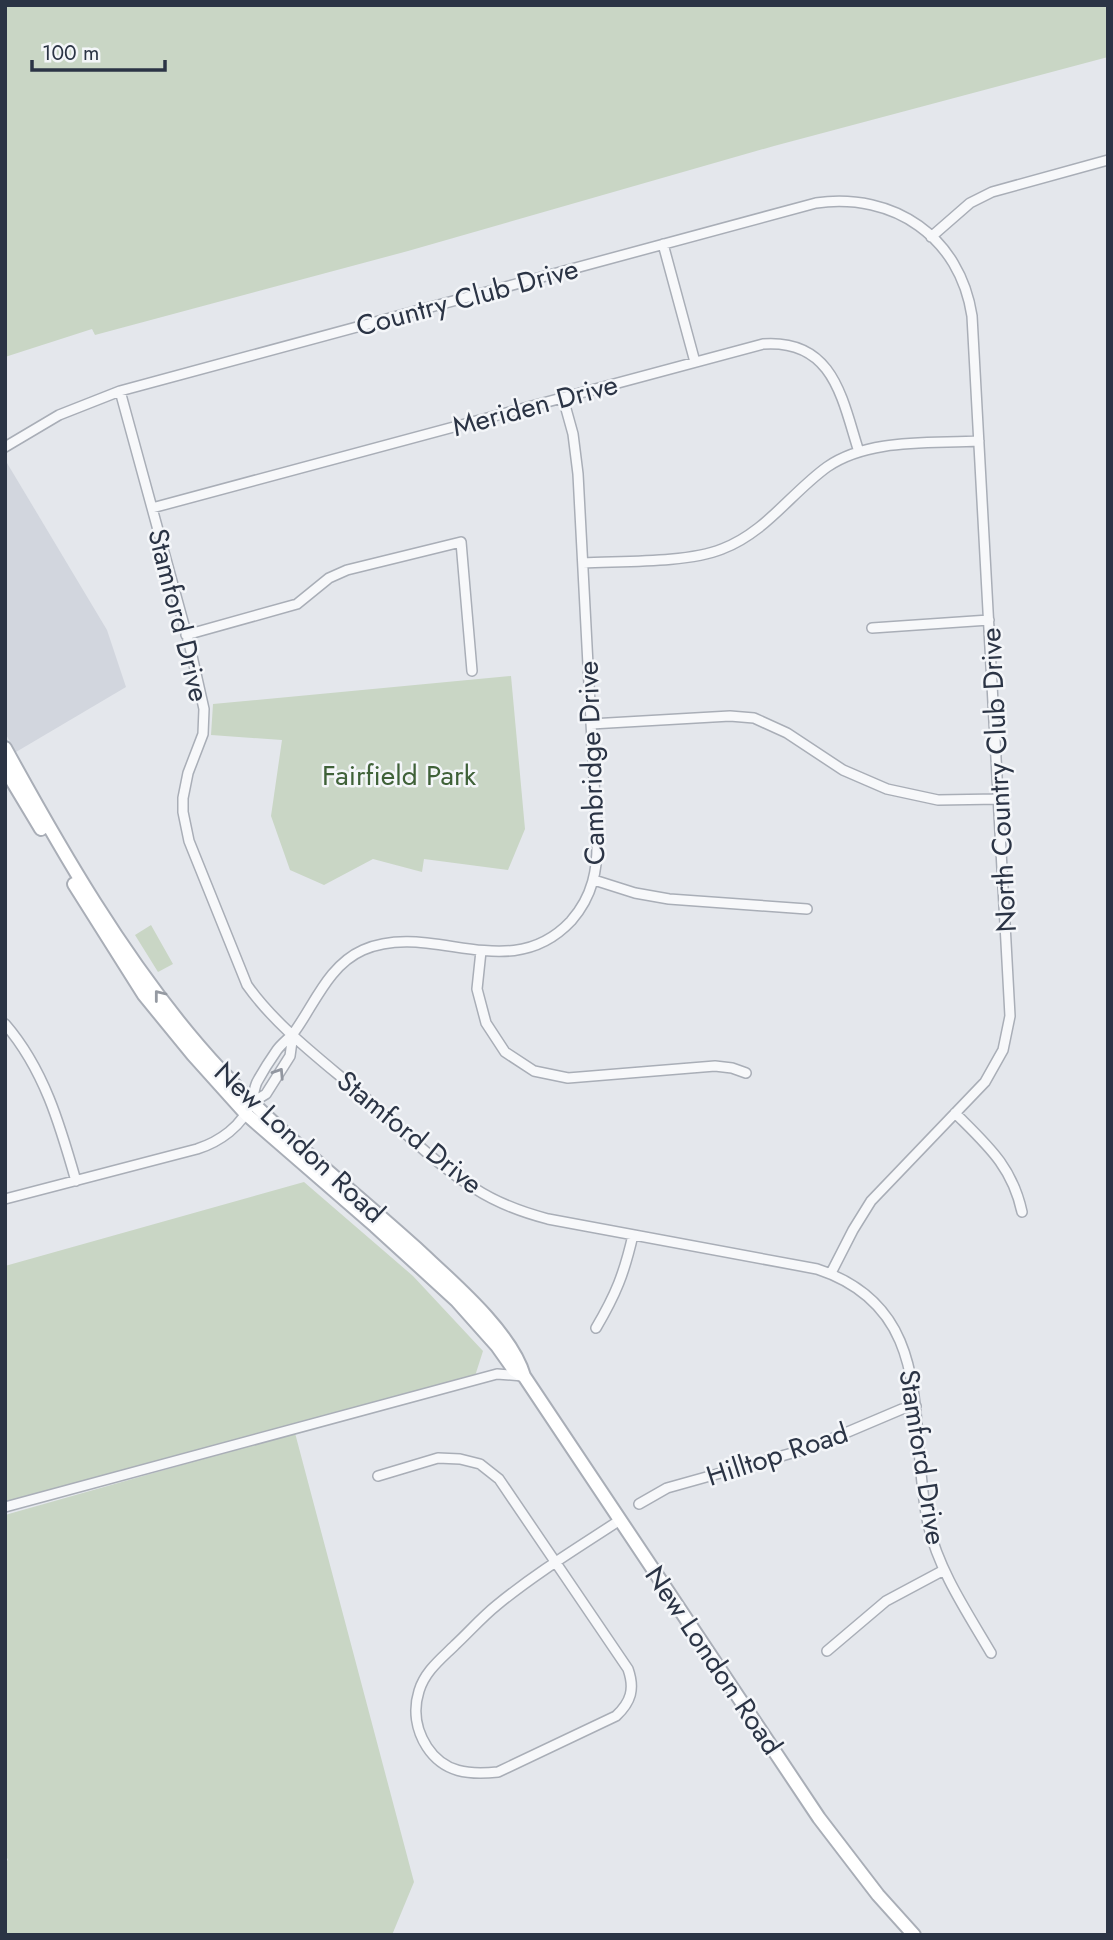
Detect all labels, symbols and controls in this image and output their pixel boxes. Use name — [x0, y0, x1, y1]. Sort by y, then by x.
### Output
scale bar — [32, 28, 164, 72]
text: 100 m — [42, 38, 99, 68]
street label: Country Club Drive — [351, 248, 583, 347]
street label: Meriden Drive — [448, 364, 622, 447]
street label: Stamford Drive — [137, 524, 220, 706]
street label: North Country Club Drive — [970, 627, 1027, 933]
street label: Cambridge Drive — [567, 660, 616, 866]
park label: Fairfield Park — [322, 755, 477, 796]
one-way arrow — [155, 991, 168, 1003]
street label: New London Road — [205, 1052, 394, 1233]
street label: Stamford Drive — [328, 1061, 491, 1204]
one-way arrow — [271, 1068, 284, 1081]
street label: Stamford Drive — [888, 1367, 957, 1548]
street label: Hilltop Road — [701, 1412, 853, 1497]
street label: New London Road — [635, 1557, 792, 1763]

